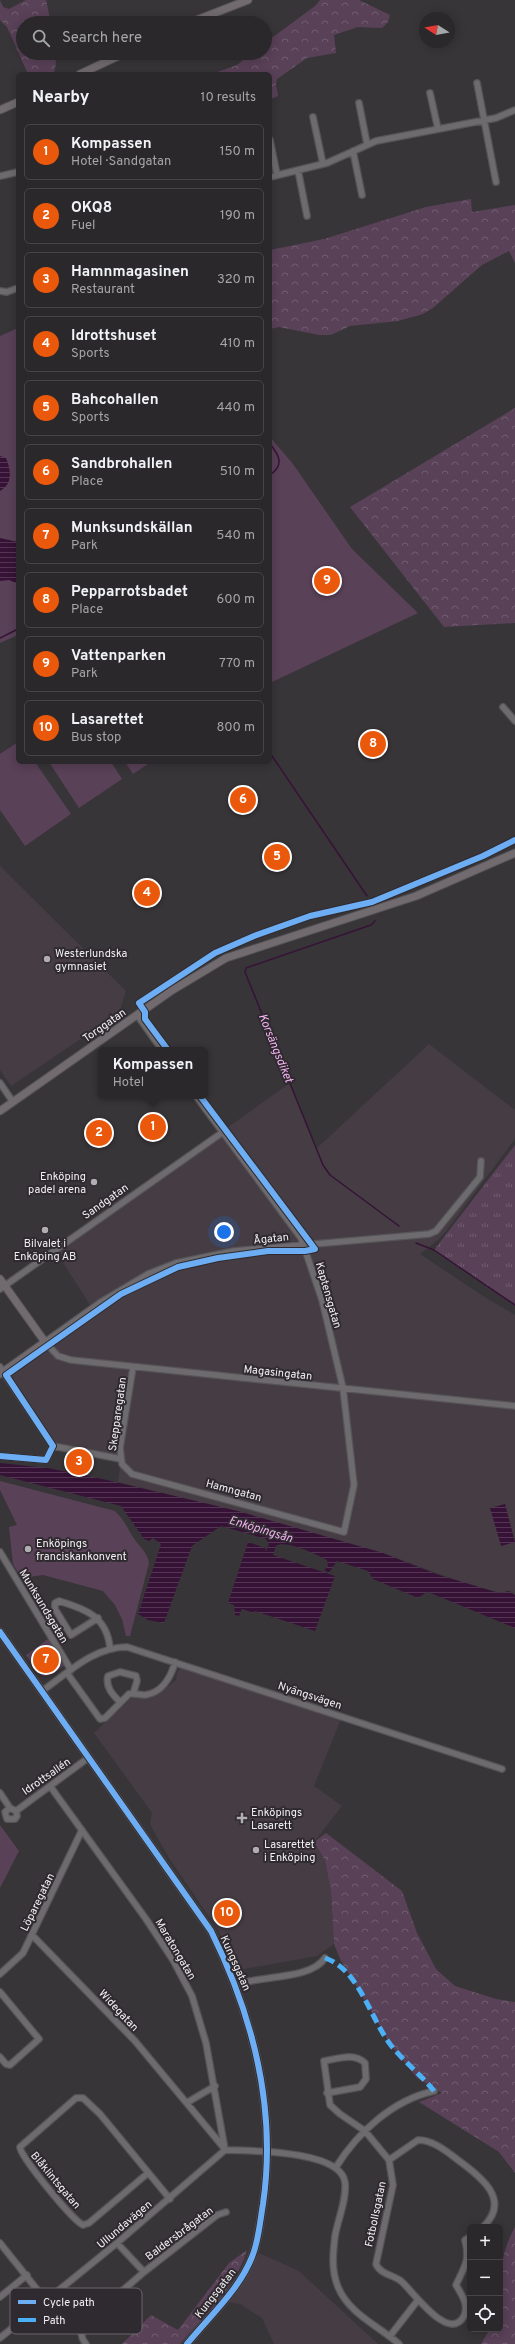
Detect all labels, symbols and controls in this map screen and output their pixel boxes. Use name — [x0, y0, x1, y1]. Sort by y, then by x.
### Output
north arrow — [419, 12, 455, 48]
search box — [16, 16, 272, 60]
icon: search — [30, 27, 52, 49]
text: Search here — [62, 29, 142, 48]
text: Nearby — [32, 87, 89, 109]
text: 10 results — [201, 90, 256, 106]
text: Kompassen — [71, 135, 152, 154]
text: 1 — [43, 144, 49, 160]
text: 150 m — [220, 144, 255, 160]
text: Hotel · Sandgatan — [71, 154, 171, 170]
text: OKQ8 — [71, 199, 112, 218]
text: 2 — [42, 208, 50, 224]
text: 190 m — [220, 208, 255, 224]
text: Fuel — [71, 218, 96, 234]
text: Hamnmagasinen — [71, 263, 189, 282]
text: 3 — [42, 272, 50, 288]
text: 320 m — [217, 272, 255, 288]
text: Restaurant — [71, 282, 135, 298]
text: Idrottshuset — [71, 327, 157, 346]
text: 4 — [42, 336, 50, 352]
text: 410 m — [220, 336, 255, 352]
text: Sports — [71, 346, 110, 362]
text: Bahcohallen — [71, 391, 159, 410]
text: 5 — [42, 400, 50, 416]
text: 440 m — [216, 400, 255, 416]
text: Sports — [71, 410, 110, 426]
text: Sandbrohallen — [71, 455, 172, 474]
text: 6 — [42, 464, 50, 480]
text: 510 m — [220, 464, 255, 480]
text: Place — [71, 474, 103, 490]
text: Munksundskällan — [71, 519, 193, 538]
text: 7 — [43, 528, 49, 544]
text: 540 m — [216, 528, 255, 544]
text: Park — [71, 538, 98, 554]
pin: 9 — [314, 566, 340, 596]
text: Pepparrotsbadet — [71, 583, 188, 602]
text: 8 — [42, 592, 50, 608]
text: 600 m — [217, 592, 255, 608]
text: Place — [71, 602, 103, 618]
text: Vattenparken — [71, 647, 166, 666]
text: 9 — [42, 656, 50, 672]
text: 770 m — [219, 656, 255, 672]
text: Park — [71, 666, 98, 682]
text: Lasarettet — [71, 711, 144, 730]
text: 10 — [39, 720, 53, 736]
text: 800 m — [217, 720, 255, 736]
pin: 8 — [360, 729, 386, 759]
text: Bus stop — [71, 730, 121, 746]
pin: 6 — [230, 785, 256, 815]
pin: 5 — [264, 842, 290, 872]
pin: 4 — [134, 878, 160, 908]
place label: Westerlundska gymnasiet — [55, 947, 128, 974]
marker: Westerlundska gymnasiet — [42, 954, 52, 964]
street label: Torggatan — [80, 1006, 129, 1046]
water label: Korsängsdiket — [254, 1011, 297, 1086]
popup — [98, 1047, 208, 1099]
text: Kompassen — [113, 1056, 193, 1075]
text: Hotel — [113, 1075, 144, 1091]
pin: 1 — [140, 1112, 166, 1142]
pin: 2 — [86, 1118, 112, 1148]
place label: Enköping padel arena — [28, 1170, 86, 1197]
marker: Enköping padel arena — [89, 1177, 99, 1187]
street label: Sandgatan — [80, 1181, 131, 1223]
your location — [214, 1222, 234, 1242]
marker: Bilvalet i Enköping AB — [40, 1225, 50, 1235]
street label: Ågatan — [253, 1230, 289, 1248]
place label: Bilvalet i Enköping AB — [14, 1237, 76, 1264]
street label: Kaptensgatan — [312, 1260, 344, 1330]
street label: Magasingatan — [243, 1362, 313, 1384]
street label: Skepparegatan — [106, 1376, 130, 1452]
pin: 3 — [66, 1447, 92, 1477]
street label: Hamngatan — [204, 1477, 263, 1505]
water label: Enköpingsån — [227, 1513, 295, 1547]
place label: Enköpings franciskankonvent — [36, 1537, 127, 1564]
marker: Enköpings franciskankonvent — [23, 1544, 33, 1554]
street label: Munksundsgatan — [16, 1567, 71, 1646]
pin: 7 — [33, 1645, 59, 1675]
street label: Nyängsvägen — [276, 1679, 343, 1713]
street label: Idrottsallén — [20, 1755, 74, 1799]
place label: Enköpings Lasarett — [251, 1806, 302, 1833]
marker: Enköpings Lasarett — [236, 1812, 248, 1824]
place label: Lasarettet i Enköping — [264, 1838, 315, 1865]
marker: Lasarettet i Enköping — [251, 1845, 261, 1855]
street label: Löparegatan — [18, 1871, 58, 1934]
pin: 10 — [214, 1898, 240, 1928]
street label: Maratongatan — [151, 1916, 199, 1983]
street label: Kungsgatan — [217, 1934, 254, 1993]
street label: Widegatan — [95, 1987, 141, 2035]
street label: Blåklintsgatan — [27, 2149, 83, 2212]
street label: Fotbollsgatan — [362, 2180, 390, 2248]
street label: Ullundavägen — [94, 2198, 155, 2252]
street label: Baldersbrågatan — [143, 2204, 216, 2264]
map controls — [467, 2224, 503, 2332]
button: + — [467, 2224, 503, 2260]
button: − — [467, 2260, 503, 2296]
street label: Kungsgatan — [192, 2266, 240, 2321]
legend — [10, 2288, 142, 2334]
text: Cycle path — [43, 2296, 95, 2310]
button: locate — [467, 2296, 503, 2332]
text: Path — [43, 2314, 65, 2328]

